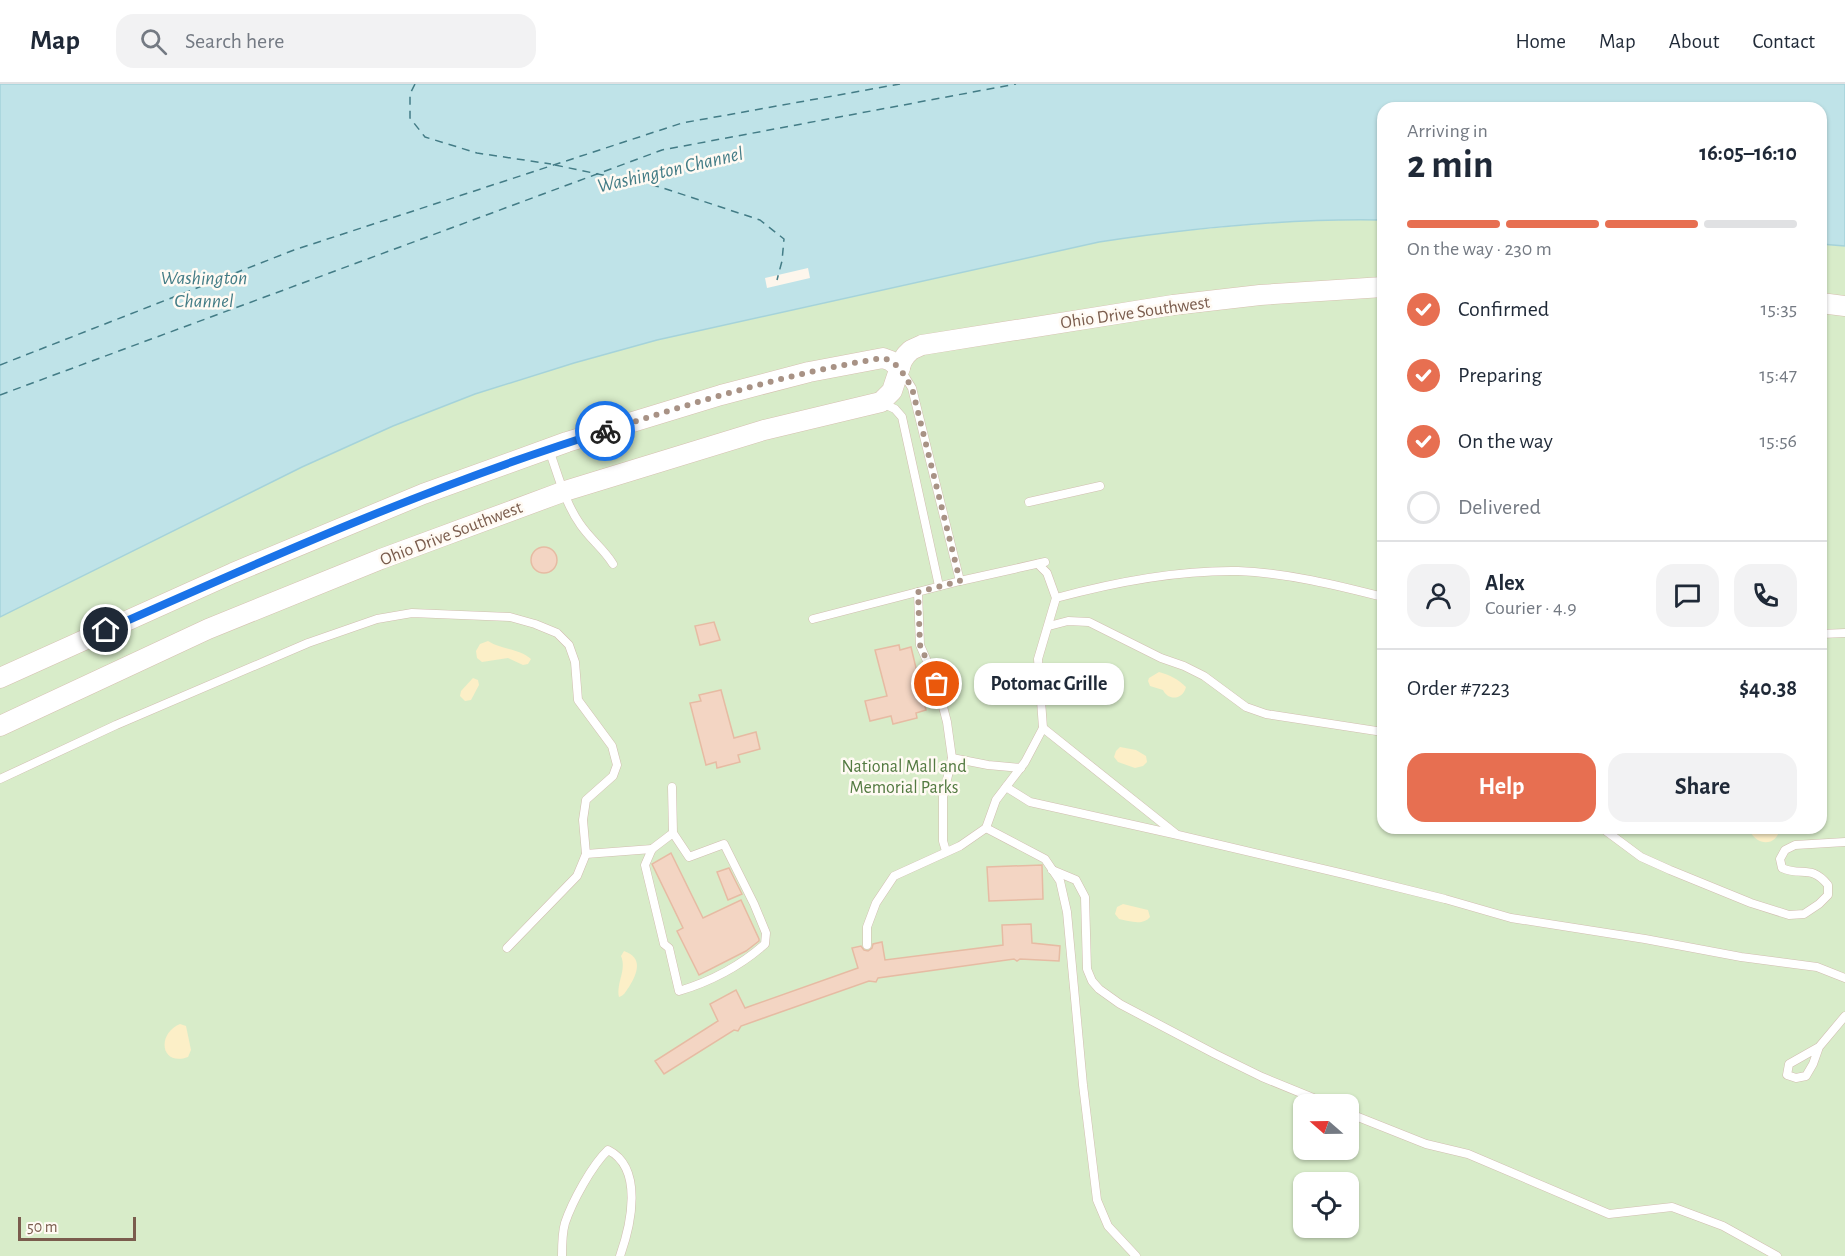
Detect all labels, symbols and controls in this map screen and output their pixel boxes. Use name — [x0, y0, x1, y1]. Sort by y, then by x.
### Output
search box — [116, 14, 536, 68]
icon: search — [137, 25, 170, 58]
text: Map — [30, 27, 80, 55]
text: Search here — [185, 30, 284, 52]
text: Home — [1515, 31, 1566, 52]
text: Map — [1599, 31, 1636, 52]
text: About — [1669, 31, 1719, 52]
text: Contact — [1752, 31, 1815, 52]
text: Arriving in — [1407, 121, 1488, 141]
text: 16:05–16:10 — [1699, 142, 1797, 164]
water label: Washington Channel — [595, 143, 745, 196]
text: 2 min — [1407, 146, 1494, 185]
text: On the way · 230 m — [1407, 239, 1552, 259]
water label: Washington Channel — [161, 268, 247, 311]
icon: check — [1407, 293, 1440, 326]
street label: Ohio Drive Southwest — [1059, 294, 1211, 332]
text: Confirmed — [1458, 298, 1549, 320]
text: 15:35 — [1761, 299, 1797, 319]
icon: check — [1407, 359, 1440, 392]
text: Preparing — [1458, 364, 1542, 386]
text: 15:47 — [1759, 365, 1797, 385]
courier — [575, 401, 635, 461]
icon: bike — [589, 415, 622, 448]
icon: check — [1407, 425, 1440, 458]
text: On the way — [1458, 430, 1553, 452]
text: 15:56 — [1759, 431, 1797, 451]
text: Delivered — [1458, 496, 1541, 518]
street label: Ohio Drive Southwest — [378, 498, 525, 569]
button: person — [1407, 564, 1470, 627]
button: chat — [1656, 564, 1719, 627]
button: phone — [1734, 564, 1797, 627]
text: Alex — [1485, 572, 1525, 594]
text: Courier · 4.9 — [1485, 598, 1577, 618]
pin — [80, 604, 131, 655]
icon: home — [89, 613, 122, 646]
pin — [911, 658, 962, 709]
callout: Potomac Grille — [973, 663, 1123, 705]
icon: bag — [920, 667, 953, 700]
text: Potomac Grille — [991, 674, 1107, 694]
text: Order #7223 — [1407, 677, 1510, 699]
text: $40.38 — [1739, 677, 1797, 699]
button: Help — [1407, 753, 1596, 822]
button: Share — [1608, 753, 1797, 822]
park label: National Mall and Memorial Parks — [842, 758, 966, 797]
north arrow — [1293, 1094, 1359, 1160]
map controls — [1293, 1094, 1359, 1238]
button: locate — [1293, 1172, 1359, 1238]
scale bar — [18, 1214, 136, 1242]
text: 50 m — [27, 1219, 58, 1235]

